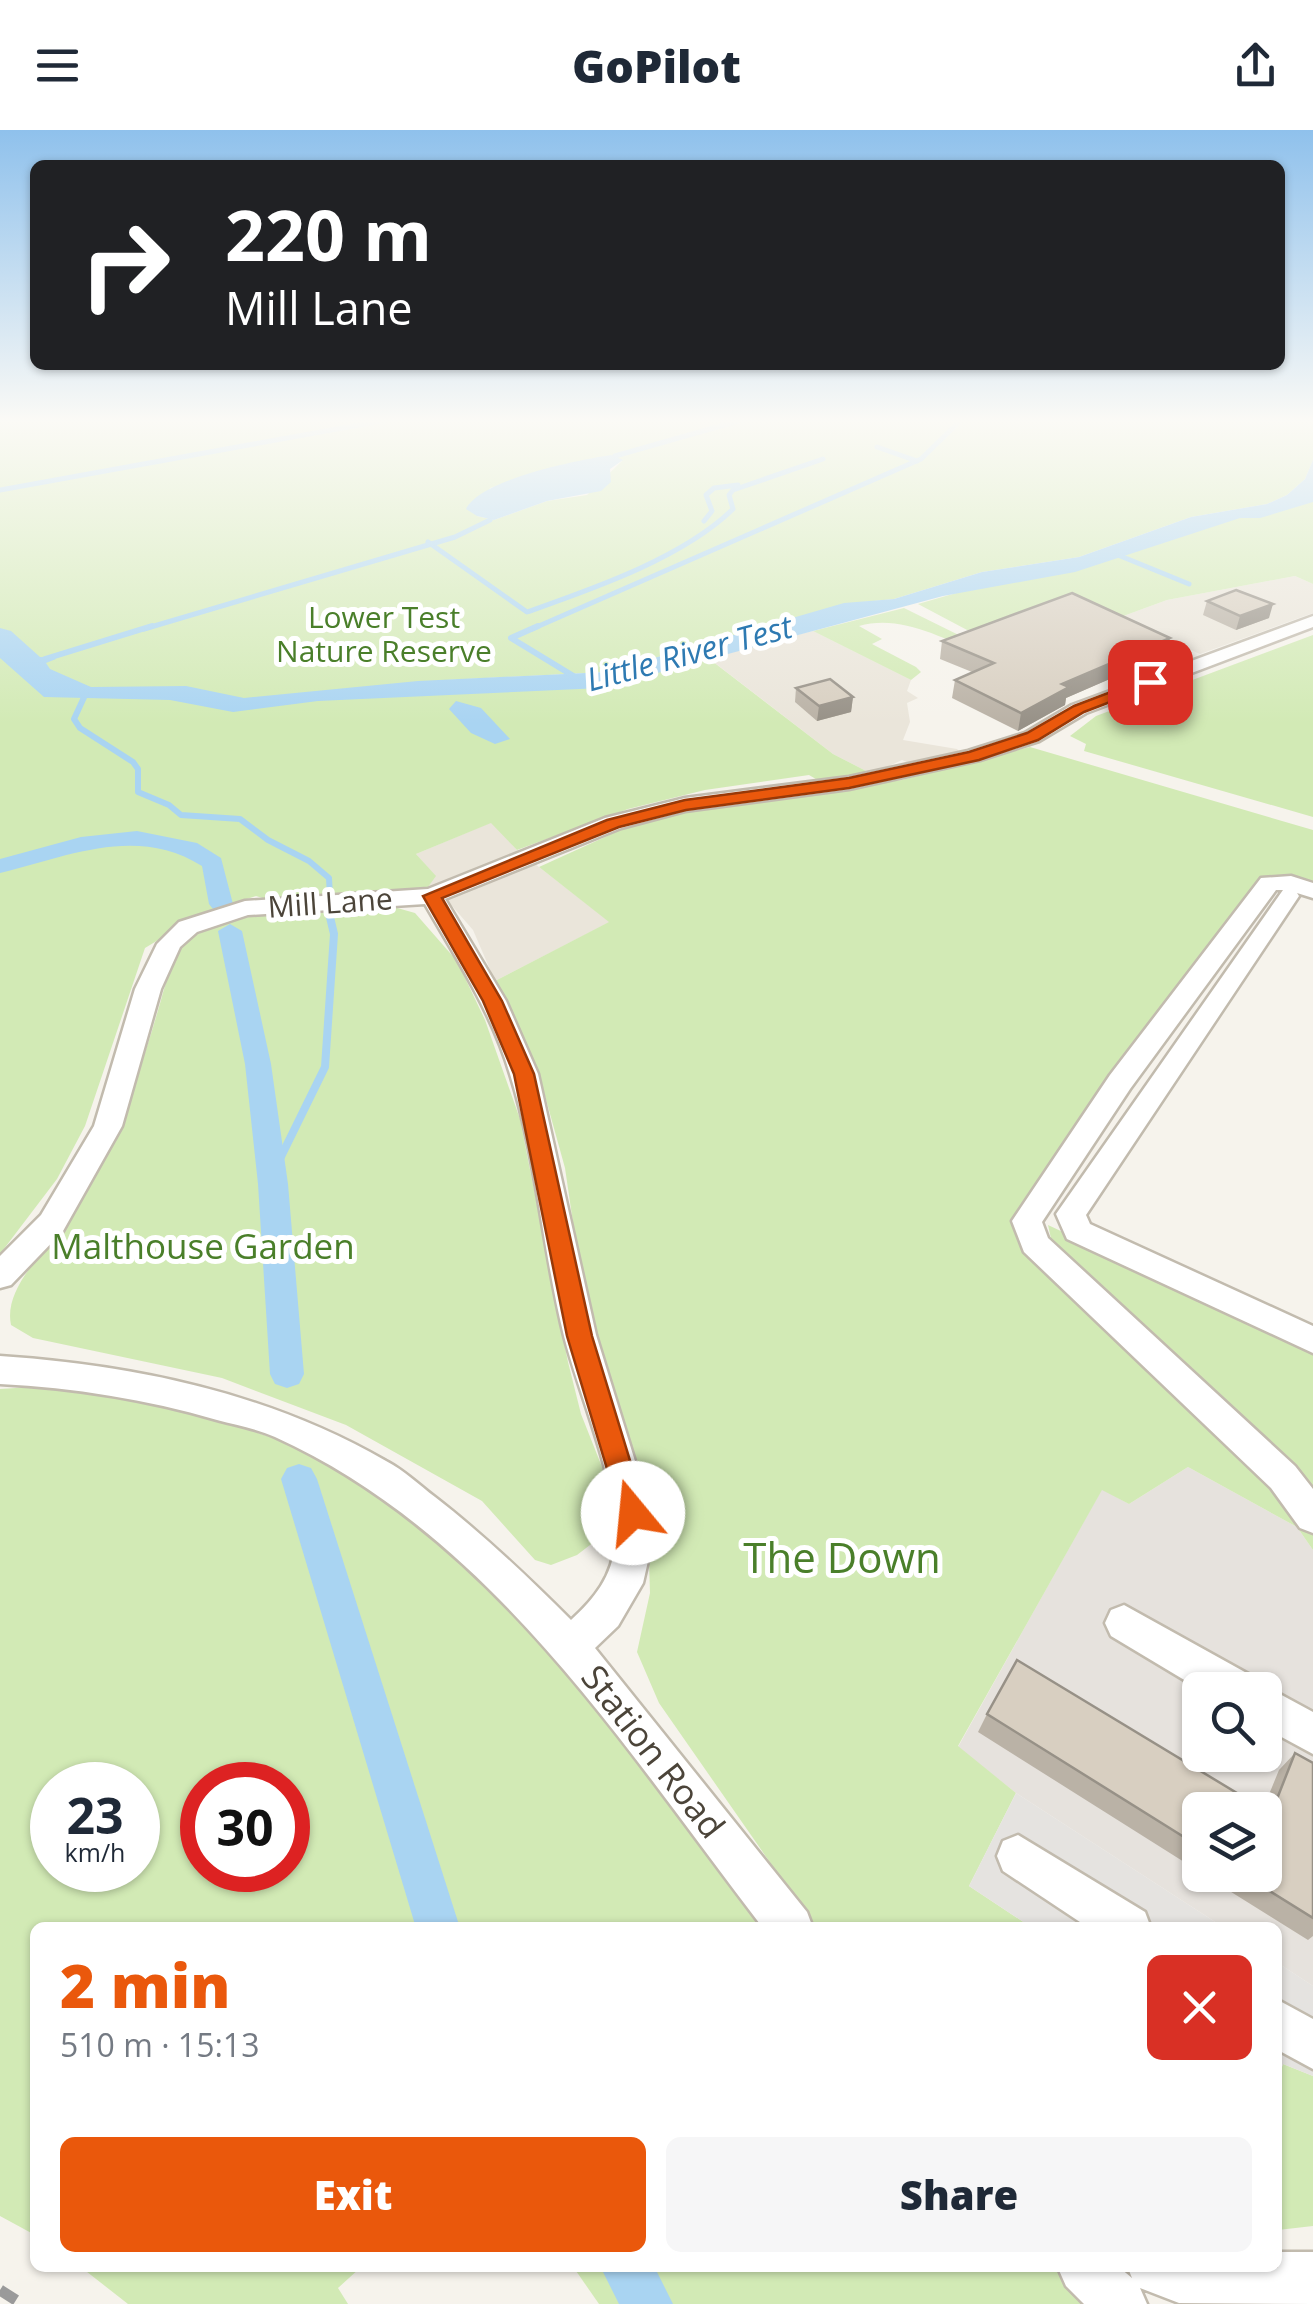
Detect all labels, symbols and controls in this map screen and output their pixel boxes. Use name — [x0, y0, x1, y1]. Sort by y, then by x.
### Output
text: GoPilot — [572, 35, 741, 96]
icon: menu — [30, 38, 85, 93]
icon: share — [1228, 38, 1283, 93]
text: 220 m — [225, 186, 432, 282]
icon: right — [60, 200, 190, 330]
text: Mill Lane — [225, 277, 413, 338]
park label: Lower Test Nature Reserve — [276, 596, 492, 671]
water label: Little River Test — [581, 604, 798, 700]
pin — [1108, 640, 1193, 725]
icon: arrive — [1123, 655, 1178, 710]
street label: Mill Lane — [266, 877, 394, 927]
park label: Malthouse Garden — [51, 1222, 355, 1269]
position arrow — [581, 1461, 685, 1565]
park label: The Down — [743, 1528, 941, 1585]
street label: Station Road — [572, 1655, 736, 1847]
map controls — [1182, 1672, 1282, 1892]
button: search — [1182, 1672, 1282, 1772]
speed limit sign: 30 — [180, 1762, 310, 1892]
text: 23 — [66, 1781, 124, 1849]
button: layers — [1182, 1792, 1282, 1892]
text: km/h — [65, 1835, 125, 1869]
text: 2 min — [60, 1944, 230, 2026]
button: close — [1147, 1955, 1252, 2060]
text: 510 m · 15:13 — [60, 2023, 259, 2066]
button: Exit — [60, 2137, 646, 2252]
button: Share — [666, 2137, 1252, 2252]

